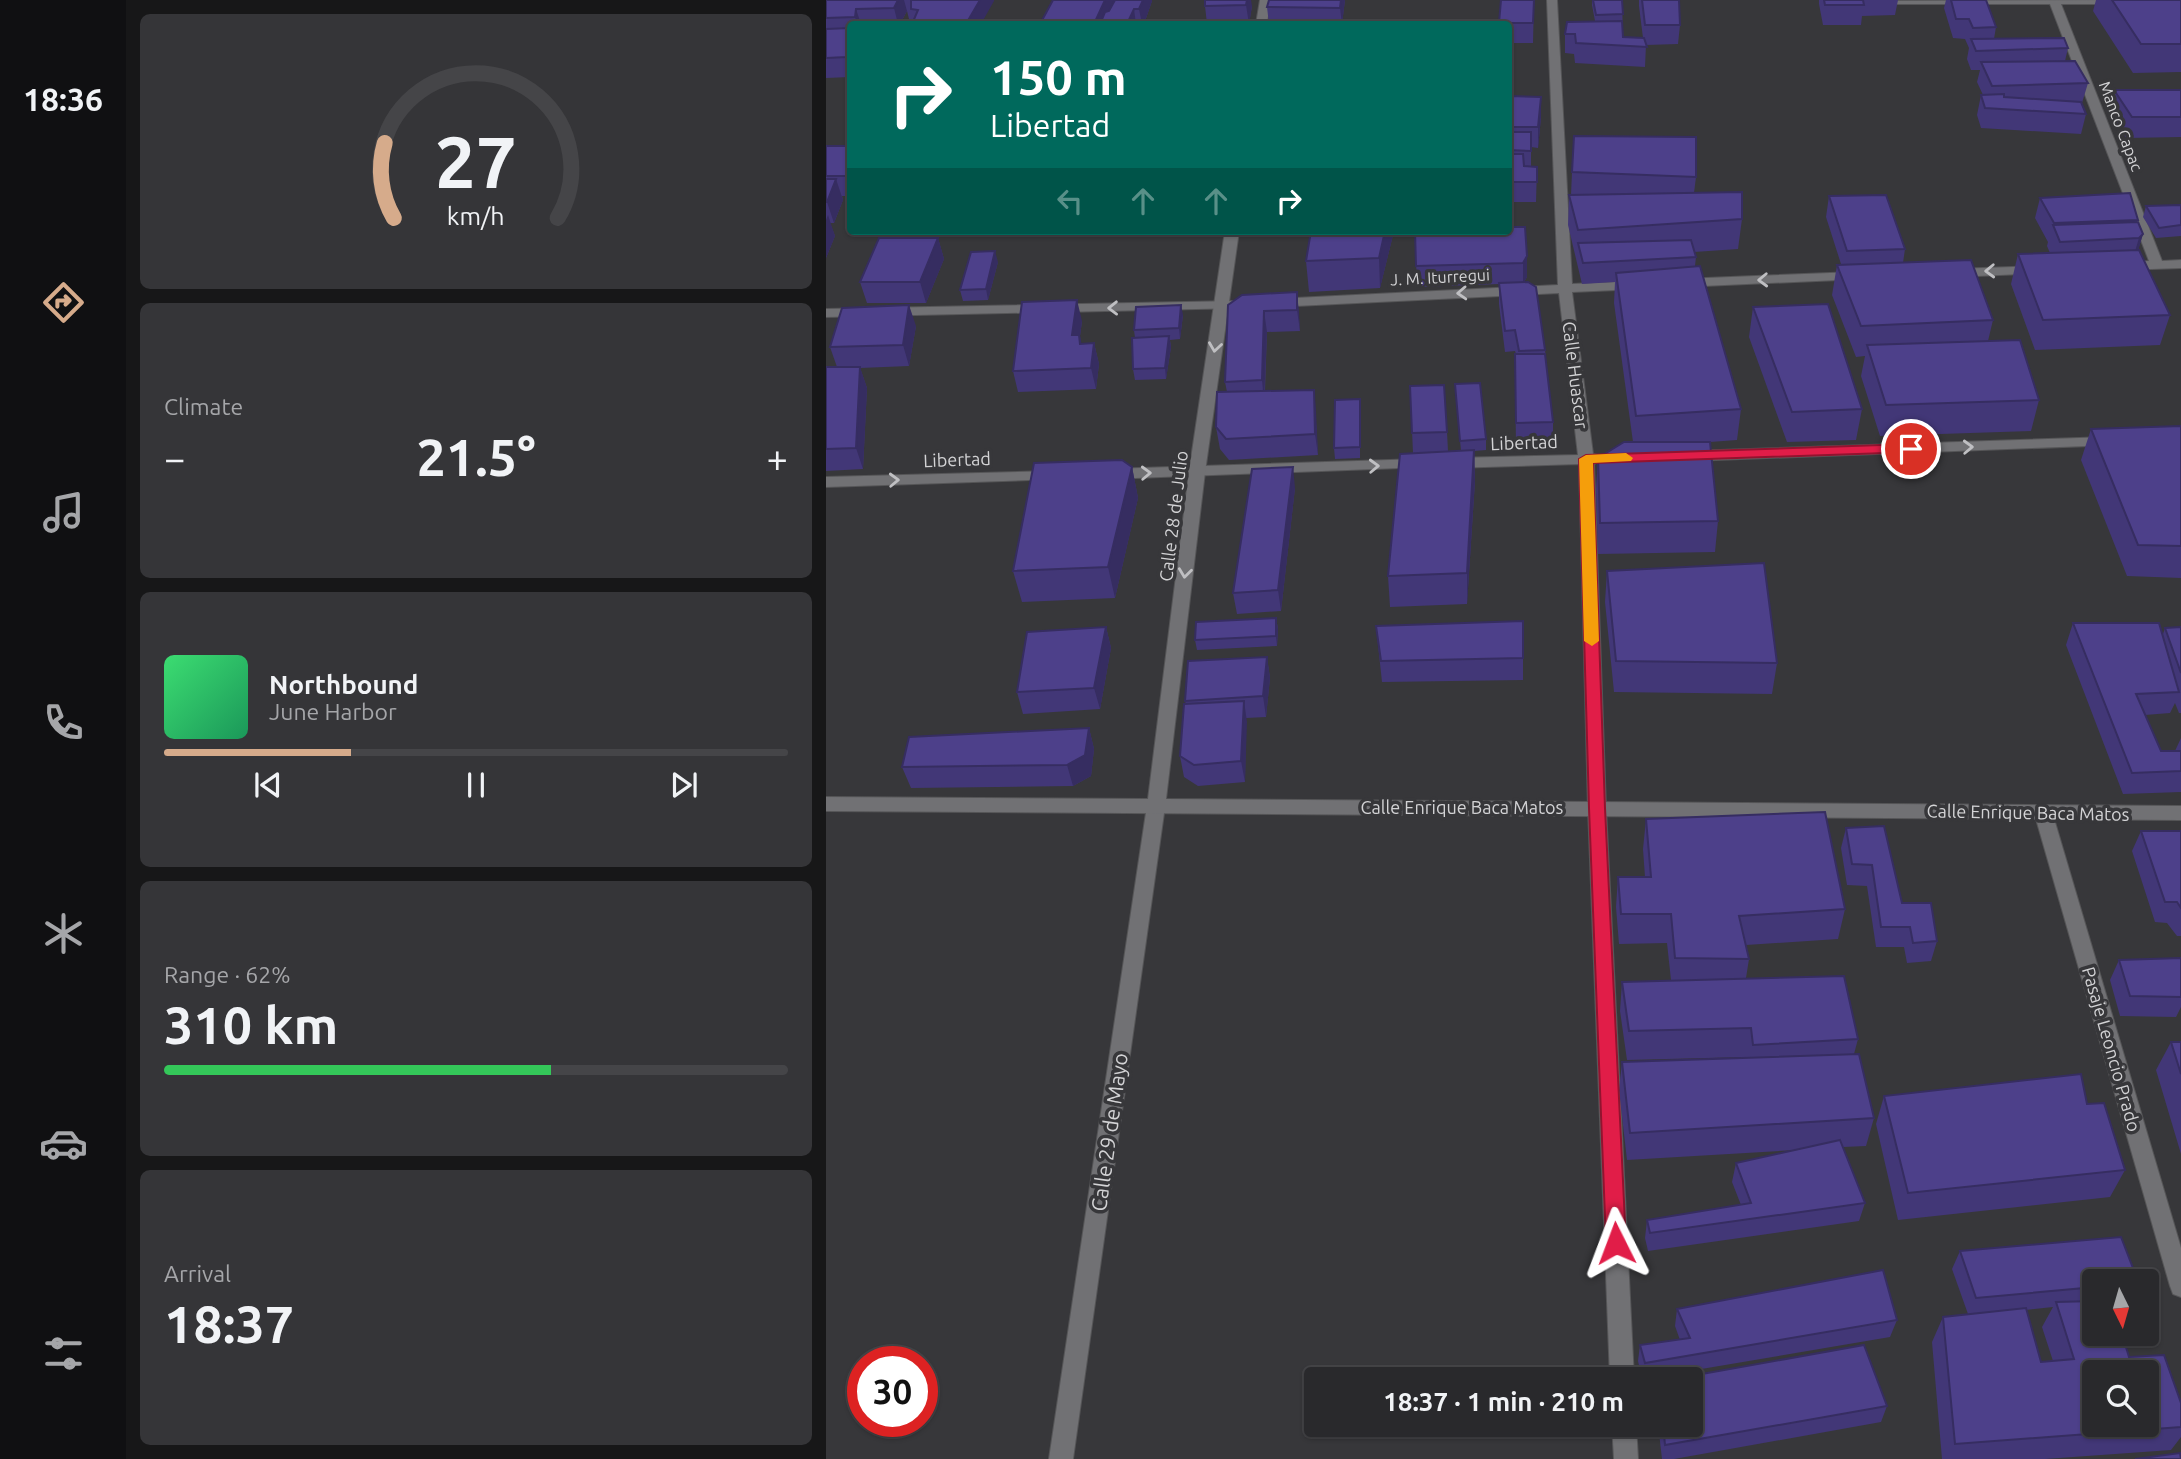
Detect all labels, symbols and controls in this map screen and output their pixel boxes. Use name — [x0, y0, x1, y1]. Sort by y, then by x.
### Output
icon: right — [875, 49, 966, 140]
text: 150 m — [990, 49, 1127, 104]
street label: Manco Capac — [2096, 79, 2147, 174]
text: 18:36 — [23, 81, 103, 117]
text: Libertad — [990, 107, 1110, 143]
text: 27 — [435, 120, 517, 202]
icon: left — [1051, 182, 1089, 220]
icon: ahead — [1124, 182, 1162, 220]
icon: ahead — [1197, 182, 1235, 220]
icon: right — [1270, 182, 1308, 220]
text: km/h — [447, 201, 505, 229]
one-way arrow — [1985, 264, 1996, 279]
street label: J. M. Iturregui — [1390, 265, 1490, 289]
one-way arrow — [1757, 272, 1768, 287]
icon: directions — [39, 278, 88, 327]
one-way arrow — [1457, 285, 1468, 300]
one-way arrow — [1107, 300, 1117, 316]
street label: Calle Huascar — [1559, 320, 1593, 430]
one-way arrow — [1208, 341, 1223, 353]
text: Climate — [164, 394, 243, 419]
pin — [1881, 419, 1941, 479]
text: 21.5° — [416, 428, 536, 486]
icon: arrive — [1892, 430, 1930, 468]
street label: Libertad — [1490, 431, 1558, 453]
text: − — [164, 437, 185, 479]
text: + — [767, 437, 788, 479]
one-way arrow — [1963, 439, 1974, 454]
street label: Libertad — [923, 448, 991, 470]
street label: Calle 28 de Julio — [1155, 449, 1191, 583]
one-way arrow — [1369, 458, 1379, 474]
one-way arrow — [1141, 465, 1152, 481]
one-way arrow — [889, 472, 900, 488]
icon: music — [39, 488, 88, 537]
one-way arrow — [1177, 567, 1192, 578]
text: Northbound — [269, 670, 418, 699]
icon: phone — [39, 698, 88, 747]
text: June Harbor — [269, 699, 397, 724]
icon: previous — [249, 766, 287, 804]
icon: pause — [457, 766, 495, 804]
icon: next — [665, 766, 703, 804]
street label: Calle Enrique Baca Matos — [1361, 797, 1564, 817]
street label: Calle Enrique Baca Matos — [1926, 800, 2130, 824]
icon: climate — [39, 909, 88, 958]
text: Range · 62% — [164, 962, 291, 987]
street label: Pasaje Leoncio Prado — [2079, 964, 2145, 1134]
text: 310 km — [164, 996, 338, 1054]
street label: Calle 29 de Mayo — [1086, 1051, 1132, 1213]
icon: car — [39, 1119, 88, 1168]
position arrow — [1579, 1206, 1653, 1280]
text: Arrival — [164, 1261, 231, 1286]
north arrow — [2082, 1269, 2160, 1346]
map controls — [2082, 1269, 2159, 1437]
text: 18:37 — [164, 1295, 294, 1353]
icon: filters — [39, 1329, 88, 1378]
speed limit sign: 30 — [847, 1346, 938, 1437]
button: search — [2082, 1360, 2159, 1437]
text: 18:37 · 1 min · 210 m — [1383, 1387, 1624, 1416]

